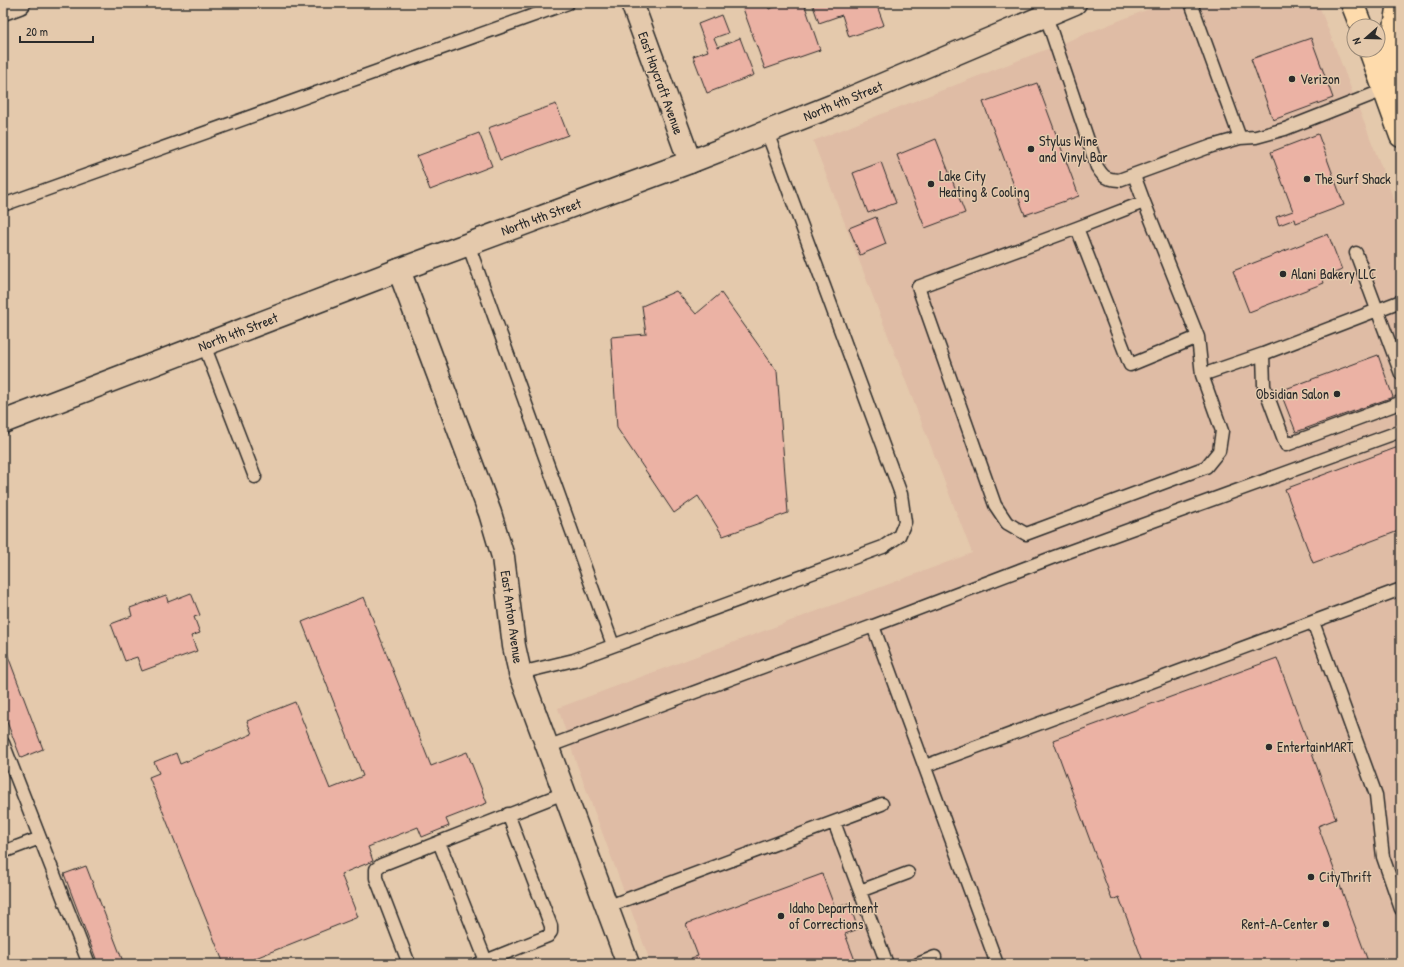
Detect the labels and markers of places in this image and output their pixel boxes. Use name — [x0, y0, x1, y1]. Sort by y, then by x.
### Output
place label: Verizon — [1300, 69, 1340, 88]
marker: Verizon — [1287, 74, 1297, 84]
place label: Stylus Wine and Vinyl Bar — [1039, 131, 1108, 167]
marker: Stylus Wine and Vinyl Bar — [1026, 144, 1036, 154]
place label: Lake City Heating & Cooling — [939, 166, 1029, 202]
place label: The Surf Shack — [1315, 169, 1391, 188]
marker: The Surf Shack — [1302, 174, 1312, 184]
marker: Lake City Heating & Cooling — [926, 179, 936, 189]
place label: Alani Bakery LLC — [1291, 264, 1377, 284]
marker: Alani Bakery LLC — [1278, 269, 1288, 279]
place label: Obsidian Salon — [1256, 384, 1329, 403]
marker: Obsidian Salon — [1332, 389, 1342, 399]
place label: EntertainMART — [1277, 737, 1354, 756]
marker: EntertainMART — [1264, 742, 1274, 752]
place label: CityThrift — [1319, 867, 1372, 887]
marker: CityThrift — [1306, 872, 1316, 882]
place label: Idaho Department of Corrections — [789, 898, 878, 933]
marker: Idaho Department of Corrections — [776, 911, 786, 921]
place label: Rent-A-Center — [1241, 914, 1319, 933]
marker: Rent-A-Center — [1321, 919, 1331, 929]

